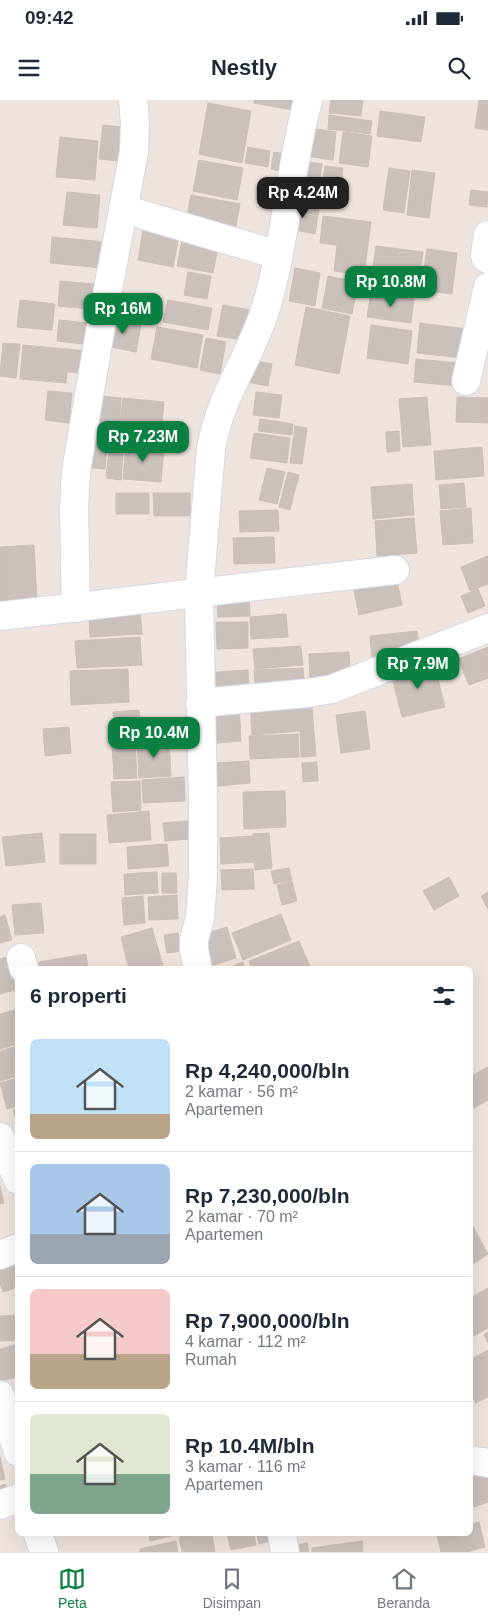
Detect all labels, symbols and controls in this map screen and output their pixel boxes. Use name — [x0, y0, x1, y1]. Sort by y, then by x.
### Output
text: 09:42 — [25, 7, 74, 28]
icon: menu — [15, 54, 43, 82]
icon: search — [445, 54, 473, 82]
text: Nestly — [211, 55, 277, 80]
pin: Rp 4.24M — [251, 176, 355, 219]
text: Rp 4.24M — [268, 184, 338, 201]
pin: Rp 10.8M — [339, 266, 443, 308]
text: Rp 10.8M — [356, 273, 426, 290]
pin: Rp 16M — [82, 292, 164, 335]
text: Rp 16M — [95, 300, 151, 317]
pin: Rp 7.23M — [91, 420, 195, 463]
text: Rp 7.23M — [108, 428, 178, 445]
pin: Rp 7.9M — [372, 648, 464, 690]
text: Rp 7.9M — [387, 655, 449, 672]
pin: Rp 10.4M — [102, 716, 206, 759]
text: Rp 10.4M — [119, 724, 189, 741]
icon: filters — [430, 982, 458, 1010]
text: 6 properti — [30, 984, 127, 1007]
icon: home — [70, 1059, 130, 1119]
text: Rp 4,240,000/bln — [185, 1059, 350, 1082]
text: 2 kamar · 56 m² — [185, 1083, 298, 1100]
text: Apartemen — [185, 1101, 263, 1118]
icon: home — [70, 1184, 130, 1244]
text: Rp 7,230,000/bln — [185, 1184, 350, 1207]
text: 2 kamar · 70 m² — [185, 1208, 298, 1225]
text: Apartemen — [185, 1226, 263, 1243]
icon: home — [70, 1309, 130, 1369]
text: Rp 7,900,000/bln — [185, 1309, 350, 1332]
text: 4 kamar · 112 m² — [185, 1333, 306, 1350]
text: Rumah — [185, 1351, 237, 1368]
icon: home — [70, 1434, 130, 1494]
text: Rp 10.4M/bln — [185, 1434, 315, 1457]
text: 3 kamar · 116 m² — [185, 1458, 306, 1475]
text: Apartemen — [185, 1476, 263, 1493]
tab: Peta — [58, 1565, 87, 1611]
tab: Disimpan — [203, 1565, 261, 1611]
tab: Beranda — [377, 1565, 430, 1611]

